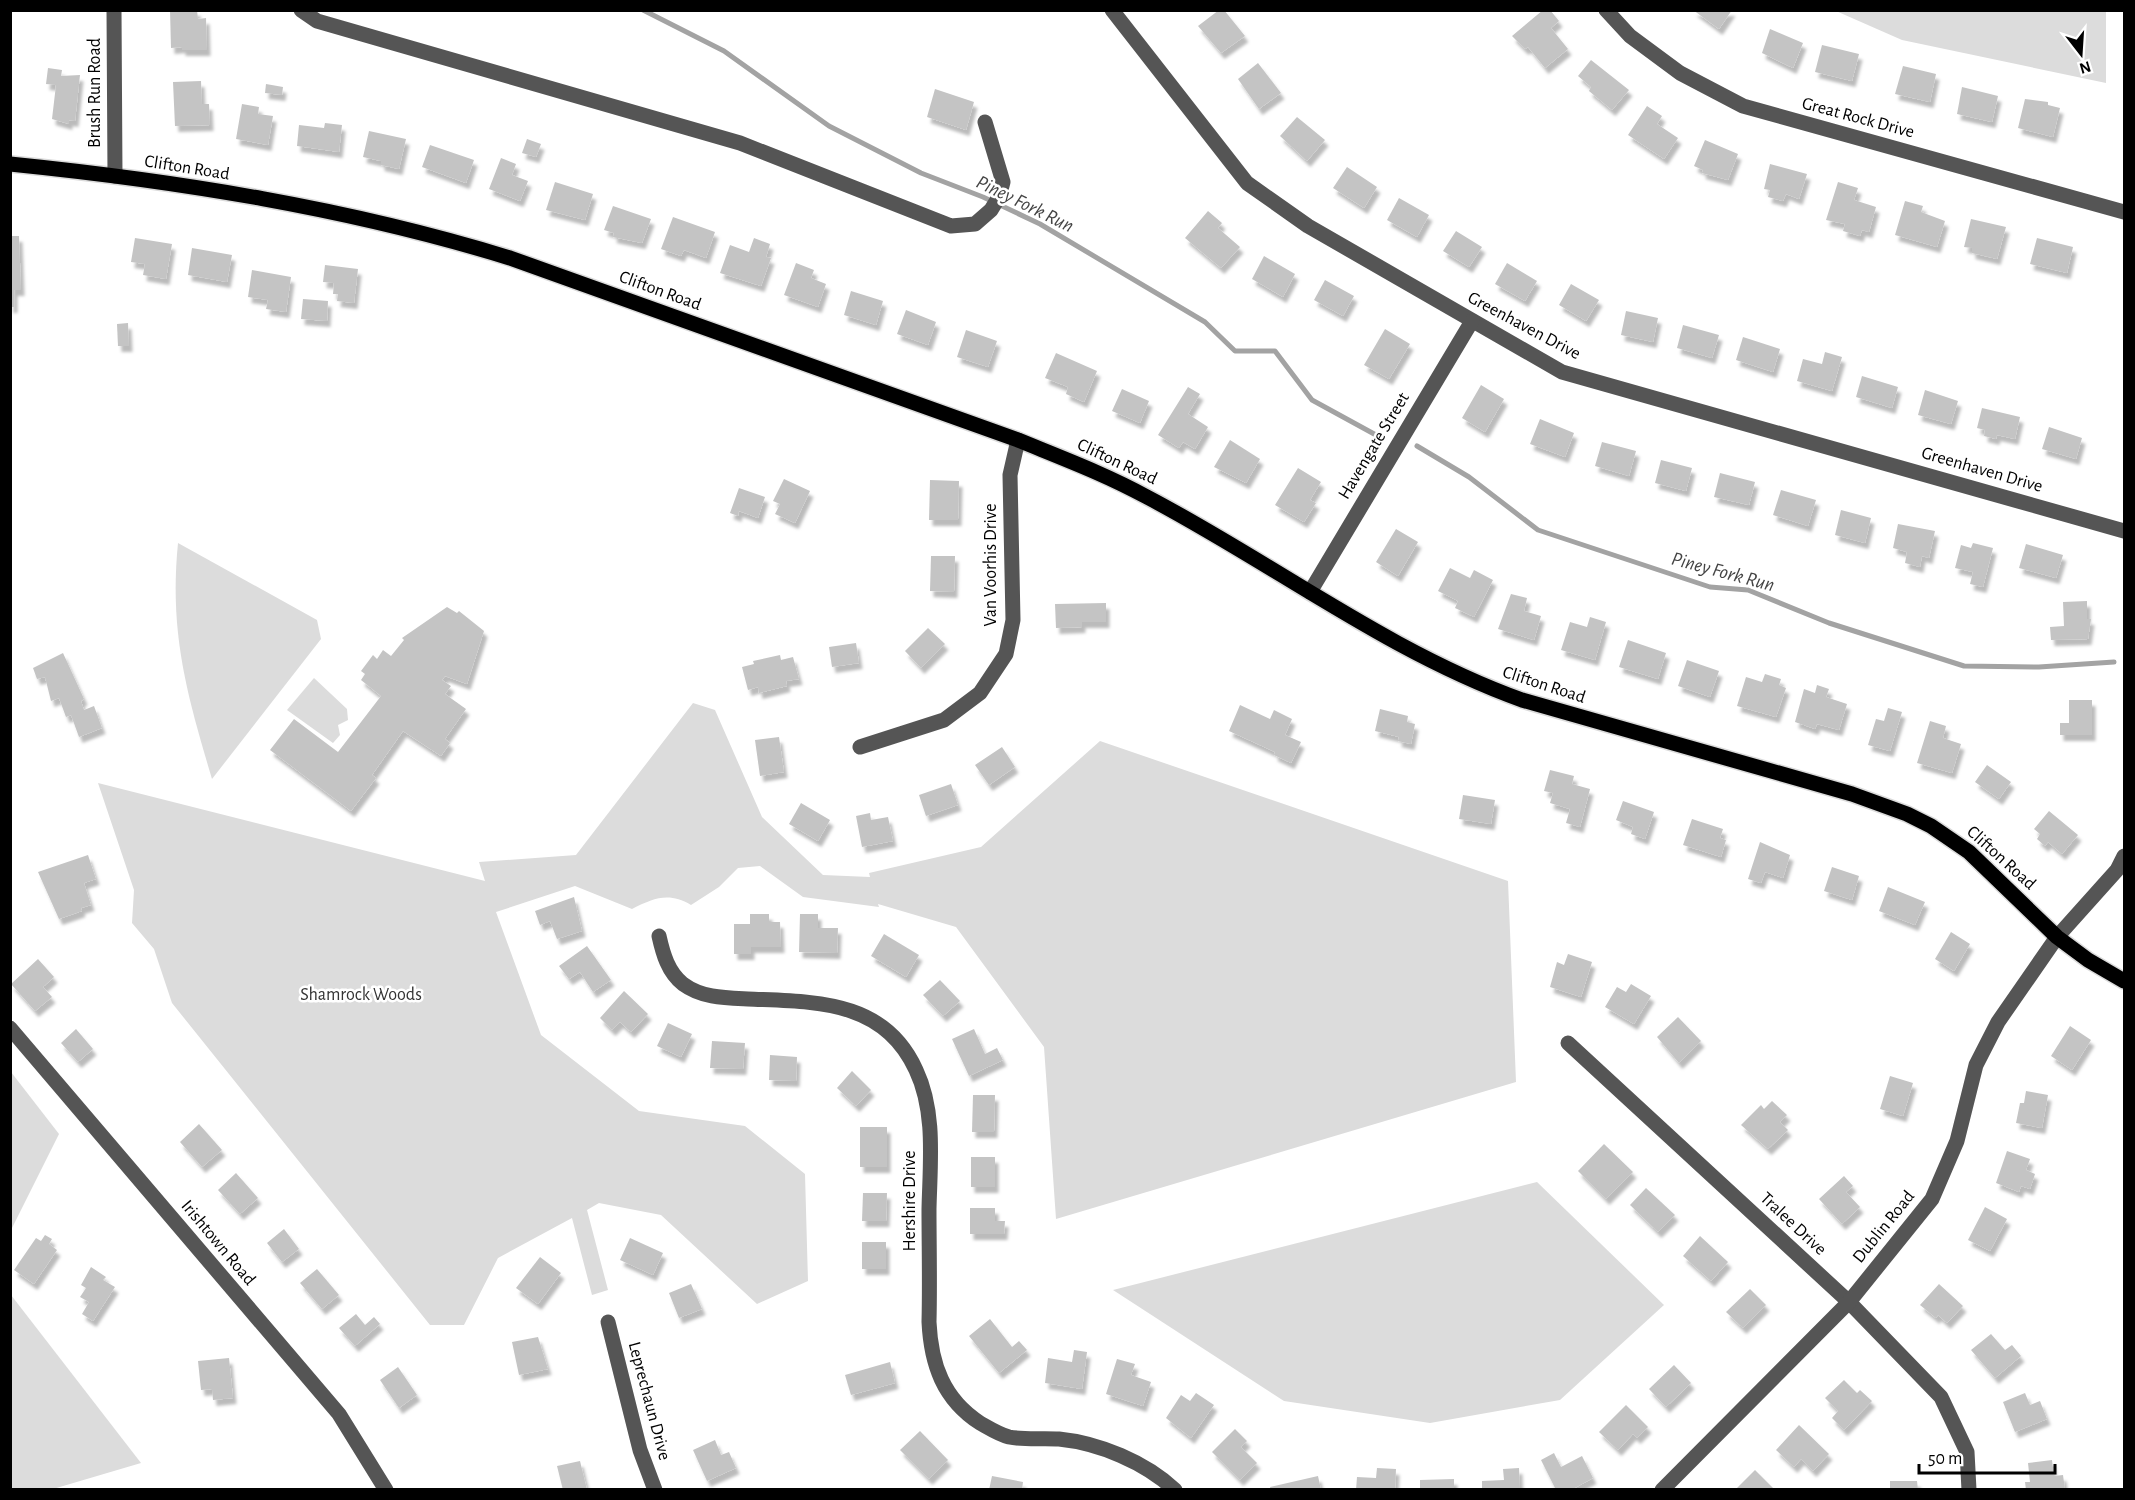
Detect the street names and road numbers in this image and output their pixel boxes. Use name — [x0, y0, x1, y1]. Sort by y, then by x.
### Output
street label: Brush Run Road — [86, 38, 104, 148]
street label: Great Rock Drive — [1800, 94, 1916, 142]
street label: Clifton Road — [143, 152, 231, 184]
street label: Clifton Road — [617, 268, 703, 314]
street label: Greenhaven Drive — [1465, 289, 1583, 363]
street label: Havengate Street — [1335, 389, 1413, 502]
street label: Clifton Road — [1074, 436, 1160, 488]
street label: Greenhaven Drive — [1919, 444, 2045, 496]
street label: Van Voorhis Drive — [982, 503, 1000, 627]
street label: Clifton Road — [1500, 663, 1588, 707]
street label: Clifton Road — [1963, 823, 2039, 893]
street label: Hershire Drive — [901, 1151, 919, 1251]
street label: Dublin Road — [1850, 1188, 1918, 1266]
street label: Tralee Drive — [1756, 1189, 1830, 1259]
street label: Irishtown Road — [177, 1197, 259, 1289]
street label: Leprechaun Drive — [625, 1340, 673, 1462]

